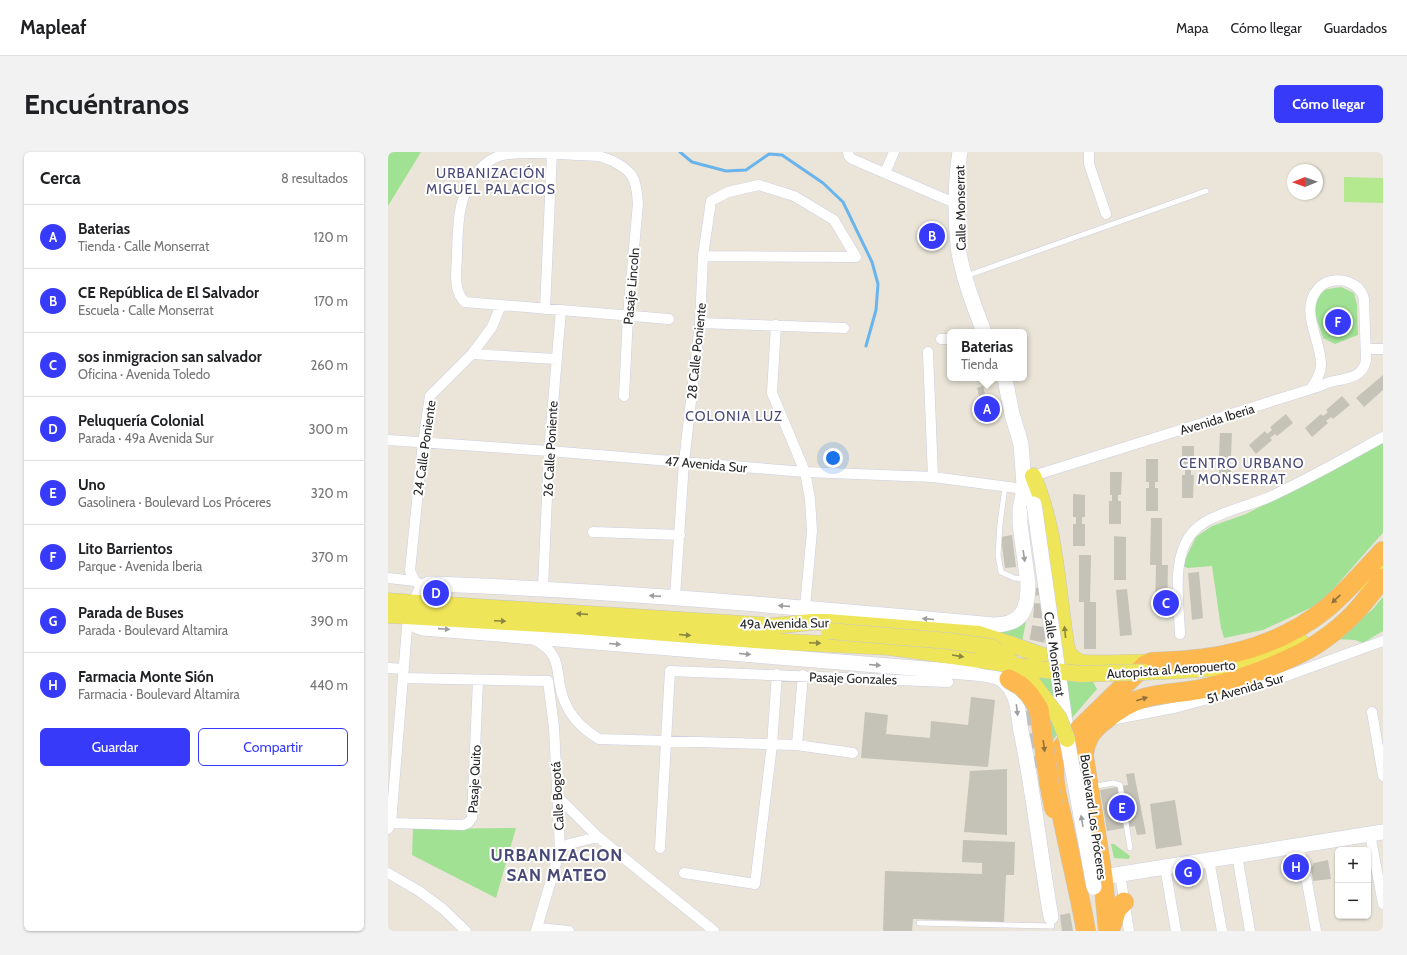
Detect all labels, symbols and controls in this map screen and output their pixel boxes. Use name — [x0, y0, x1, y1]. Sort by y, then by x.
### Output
text: Mapleaf — [20, 16, 87, 39]
text: Mapa — [1176, 19, 1209, 37]
text: Cómo llegar — [1231, 19, 1302, 37]
text: Guardados — [1324, 19, 1387, 37]
button: Cómo llegar — [1274, 85, 1383, 123]
text: Encuéntranos — [24, 87, 189, 121]
district label: URBANIZACIÓN MIGUEL PALACIOS — [426, 164, 556, 198]
north arrow — [1287, 164, 1323, 200]
street label: Calle Monserrat — [951, 165, 969, 251]
text: Cerca — [40, 168, 81, 188]
text: 8 resultados — [281, 170, 348, 186]
text: Baterias — [78, 220, 130, 238]
pin: B — [919, 221, 945, 251]
text: A — [49, 229, 57, 245]
text: 120 m — [314, 229, 348, 245]
text: Tienda · Calle Monserrat — [78, 238, 209, 254]
street label: Pasaje Lincoln — [620, 247, 643, 325]
text: CE República de El Salvador — [78, 284, 259, 302]
text: B — [49, 293, 57, 309]
text: 170 m — [314, 293, 348, 309]
text: Escuela · Calle Monserrat — [78, 302, 214, 318]
street label: 28 Calle Poniente — [683, 302, 709, 400]
pin: F — [1325, 307, 1351, 337]
popup — [947, 329, 1027, 381]
text: Baterias — [961, 338, 1013, 356]
text: sos inmigracion san salvador — [78, 348, 262, 366]
text: Tienda — [961, 356, 998, 372]
text: C — [49, 357, 57, 373]
text: 260 m — [310, 357, 348, 373]
text: Oficina · Avenida Toledo — [78, 366, 210, 382]
pin: A — [974, 394, 1000, 424]
street label: 24 Calle Poniente — [409, 399, 439, 497]
street label: 26 Calle Poniente — [539, 400, 561, 497]
street label: Avenida Iberia — [1178, 400, 1257, 438]
district label: COLONIA LUZ — [685, 407, 783, 425]
text: Peluquería Colonial — [78, 412, 204, 430]
text: D — [48, 421, 58, 437]
text: 300 m — [308, 421, 348, 437]
text: Parada · 49a Avenida Sur — [78, 430, 214, 446]
your location — [823, 448, 843, 468]
street label: 47 Avenida Sur — [664, 452, 749, 476]
district label: CENTRO URBANO MONSERRAT — [1179, 454, 1305, 488]
text: Uno — [78, 476, 105, 494]
text: E — [49, 485, 57, 501]
text: 320 m — [311, 485, 348, 501]
text: Gasolinera · Boulevard Los Próceres — [78, 494, 271, 510]
text: Lito Barrientos — [78, 540, 173, 558]
text: F — [50, 549, 56, 565]
text: 370 m — [311, 549, 348, 565]
one-way arrow — [1021, 549, 1027, 562]
text: Parque · Avenida Iberia — [78, 558, 202, 574]
pin: D — [423, 578, 449, 608]
pin: C — [1153, 588, 1179, 618]
one-way arrow — [649, 592, 661, 599]
one-way arrow — [1331, 595, 1341, 604]
one-way arrow — [778, 602, 790, 609]
text: Parada de Buses — [78, 604, 184, 622]
one-way arrow — [576, 610, 588, 617]
street label: Calle Monserrat — [1041, 611, 1069, 698]
text: G — [49, 613, 57, 629]
text: 390 m — [310, 613, 348, 629]
street label: 49a Avenida Sur — [739, 614, 830, 632]
one-way arrow — [922, 615, 934, 622]
one-way arrow — [494, 618, 507, 624]
text: Parada · Boulevard Altamira — [78, 622, 228, 638]
one-way arrow — [438, 626, 450, 633]
one-way arrow — [1062, 626, 1068, 638]
one-way arrow — [679, 631, 691, 638]
one-way arrow — [609, 640, 621, 647]
one-way arrow — [809, 640, 821, 647]
one-way arrow — [739, 651, 751, 657]
one-way arrow — [952, 653, 964, 659]
street label: Autopista al Aeropuerto — [1106, 657, 1236, 681]
one-way arrow — [869, 661, 881, 668]
text: Farmacia Monte Sión — [78, 668, 214, 686]
street label: Pasaje Gonzales — [809, 668, 898, 689]
street label: 51 Avenida Sur — [1205, 669, 1286, 707]
text: H — [48, 677, 58, 693]
text: 440 m — [310, 677, 348, 693]
text: Farmacia · Boulevard Altamira — [78, 686, 240, 702]
one-way arrow — [1136, 696, 1148, 702]
one-way arrow — [1014, 704, 1021, 716]
button: Guardar — [40, 728, 190, 766]
button: Compartir — [198, 728, 348, 766]
one-way arrow — [1041, 740, 1047, 752]
street label: Pasaje Quito — [464, 744, 485, 814]
street label: Boulevard Los Próceres — [1077, 753, 1111, 881]
street label: Calle Bogotá — [547, 760, 567, 831]
pin: E — [1109, 793, 1135, 823]
one-way arrow — [1079, 815, 1085, 827]
district label: URBANIZACION SAN MATEO — [491, 845, 623, 885]
map controls — [1335, 847, 1371, 919]
button: + — [1335, 847, 1371, 883]
pin: H — [1283, 852, 1309, 882]
pin: G — [1175, 857, 1201, 887]
button: − — [1335, 883, 1371, 919]

